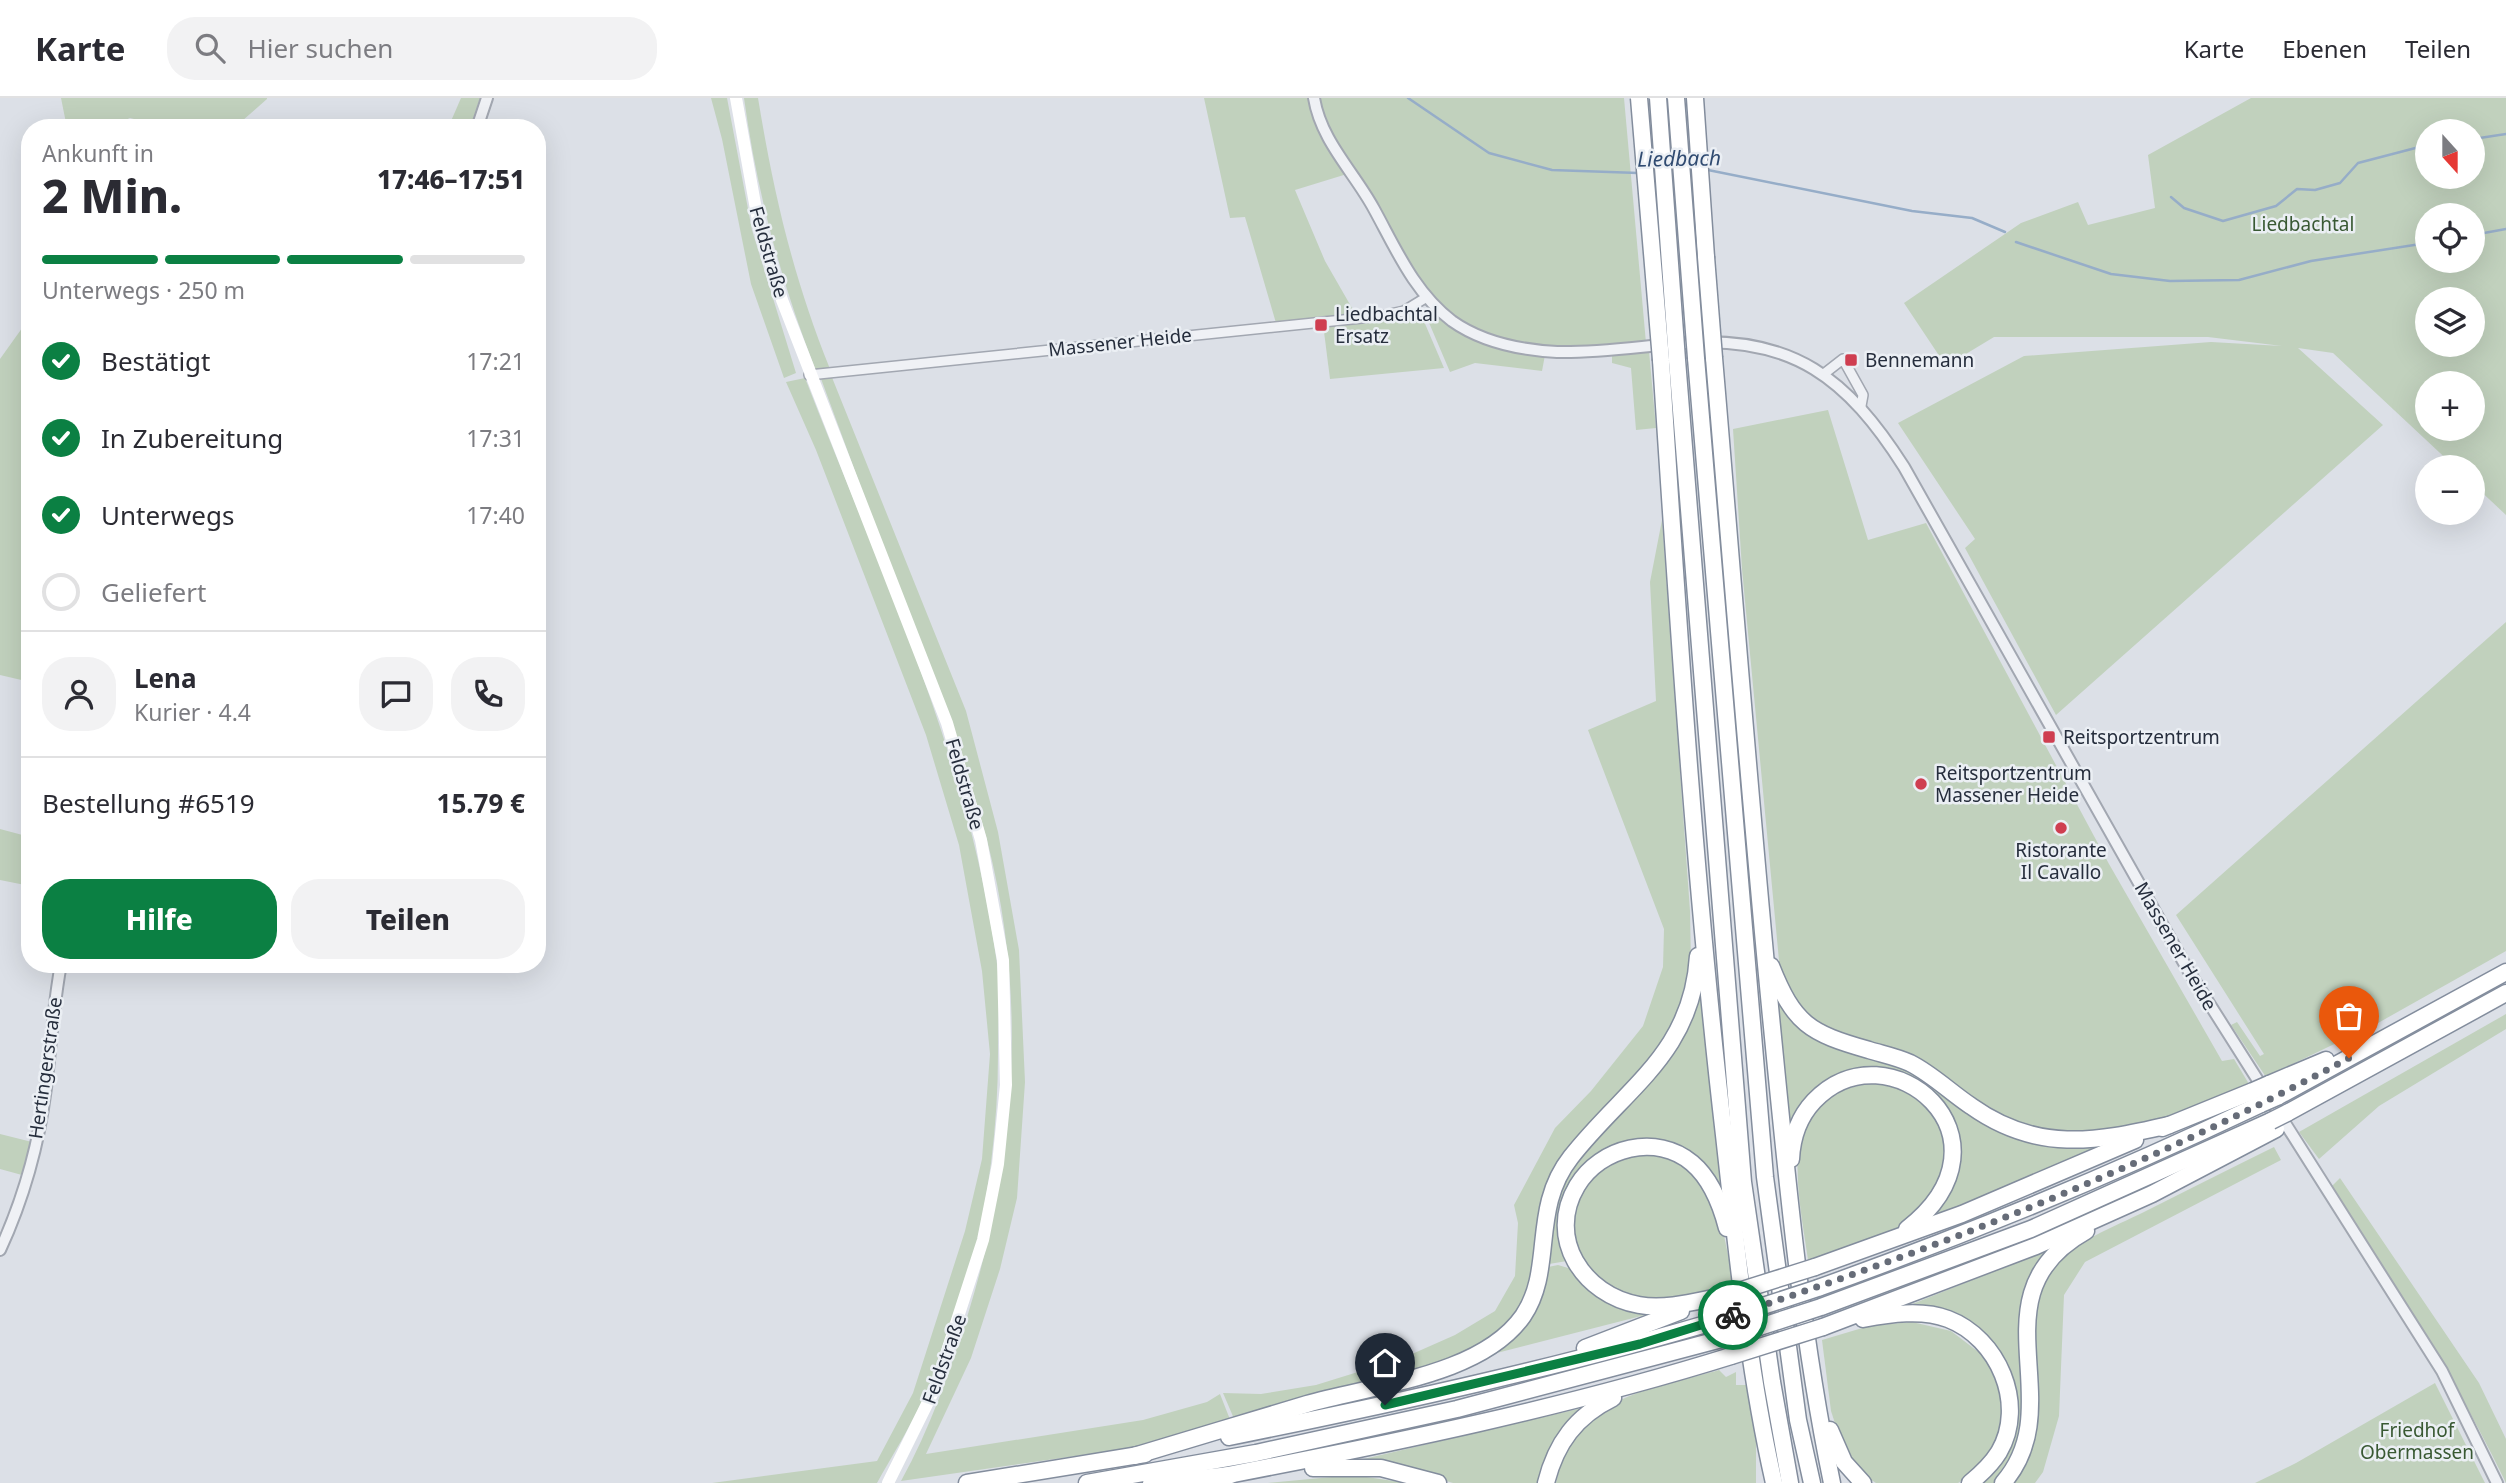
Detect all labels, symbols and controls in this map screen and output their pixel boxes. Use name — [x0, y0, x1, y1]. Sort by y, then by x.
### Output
search box — [167, 17, 657, 80]
text: Karte — [35, 26, 125, 71]
icon: search — [191, 29, 229, 67]
text: Hier suchen — [247, 30, 393, 66]
text: Karte — [2184, 32, 2244, 65]
text: Ebenen — [2282, 32, 2367, 65]
text: Teilen — [2405, 32, 2471, 65]
north arrow — [2415, 119, 2485, 189]
map controls — [2415, 119, 2485, 525]
text: Ankunft in — [42, 137, 154, 169]
water label: Liedbach — [1637, 143, 1721, 173]
text: 17:46–17:51 — [377, 161, 525, 197]
text: 2 Min. — [42, 164, 182, 226]
street label: Feldstraße — [744, 203, 794, 301]
button: locate — [2415, 203, 2485, 273]
park label: Liedbachtal — [2252, 211, 2354, 237]
text: Unterwegs · 250 m — [42, 274, 245, 306]
button: layers — [2415, 287, 2485, 357]
place label: Liedbachtal Ersatz — [1335, 301, 1438, 349]
marker: Liedbachtal Ersatz — [1313, 317, 1329, 333]
street label: Massener Heide — [1047, 322, 1193, 362]
icon: check — [42, 342, 80, 380]
text: Bestätigt — [101, 343, 210, 379]
text: 17:21 — [466, 345, 525, 377]
place label: Bennemann — [1865, 347, 1974, 373]
marker: Bennemann — [1843, 352, 1859, 368]
button: + — [2415, 371, 2485, 441]
icon: check — [42, 419, 80, 457]
text: In Zubereitung — [101, 420, 283, 456]
text: 17:31 — [466, 422, 525, 454]
button: − — [2415, 455, 2485, 525]
icon: check — [42, 496, 80, 534]
text: Unterwegs — [101, 497, 234, 533]
text: 17:40 — [466, 499, 525, 531]
text: Geliefert — [101, 574, 206, 610]
button: person — [42, 657, 116, 731]
button: chat — [359, 657, 433, 731]
button: phone — [451, 657, 525, 731]
text: Lena — [134, 660, 197, 696]
text: Kurier · 4.4 — [134, 696, 251, 728]
place label: Reitsportzentrum — [2063, 724, 2220, 750]
marker: Reitsportzentrum — [2041, 729, 2057, 745]
street label: Feldstraße — [940, 735, 990, 833]
place label: Reitsportzentrum Massener Heide — [1935, 760, 2092, 808]
marker: Reitsportzentrum Massener Heide — [1913, 776, 1929, 792]
text: Bestellung #6519 — [42, 785, 255, 821]
text: 15.79 € — [437, 785, 525, 821]
marker: Ristorante Il Cavallo — [2053, 820, 2069, 836]
place label: Ristorante Il Cavallo — [2015, 837, 2107, 885]
street label: Massener Heide — [2129, 877, 2223, 1015]
button: Hilfe — [42, 879, 277, 959]
button: Teilen — [291, 879, 525, 959]
pin — [2319, 986, 2379, 1058]
street label: Hertingerstraße — [22, 995, 68, 1141]
icon: bag — [2330, 997, 2368, 1035]
courier — [1698, 1280, 1768, 1350]
icon: bike — [1714, 1296, 1752, 1334]
street label: Feldstraße — [916, 1310, 972, 1408]
pin — [1355, 1333, 1415, 1405]
icon: home — [1366, 1344, 1404, 1382]
park label: Friedhof Obermassen — [2360, 1417, 2474, 1465]

